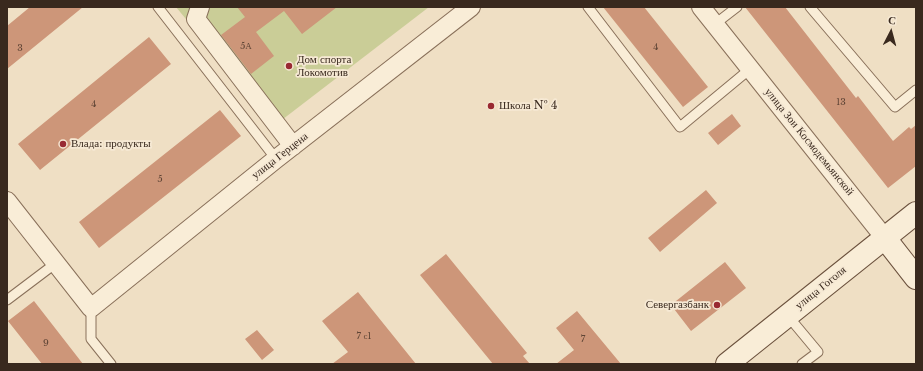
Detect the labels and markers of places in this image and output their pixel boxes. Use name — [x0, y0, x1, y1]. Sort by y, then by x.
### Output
place label: Дом спорта Локомотив — [297, 53, 351, 79]
marker: Дом спорта Локомотив — [284, 61, 294, 71]
place label: Школа № 4 — [499, 99, 557, 113]
marker: Школа № 4 — [486, 101, 496, 111]
place label: Влада: продукты — [71, 137, 151, 151]
marker: Влада: продукты — [58, 139, 68, 149]
place label: Севергазбанк — [646, 298, 709, 312]
marker: Севергазбанк — [712, 300, 722, 310]

